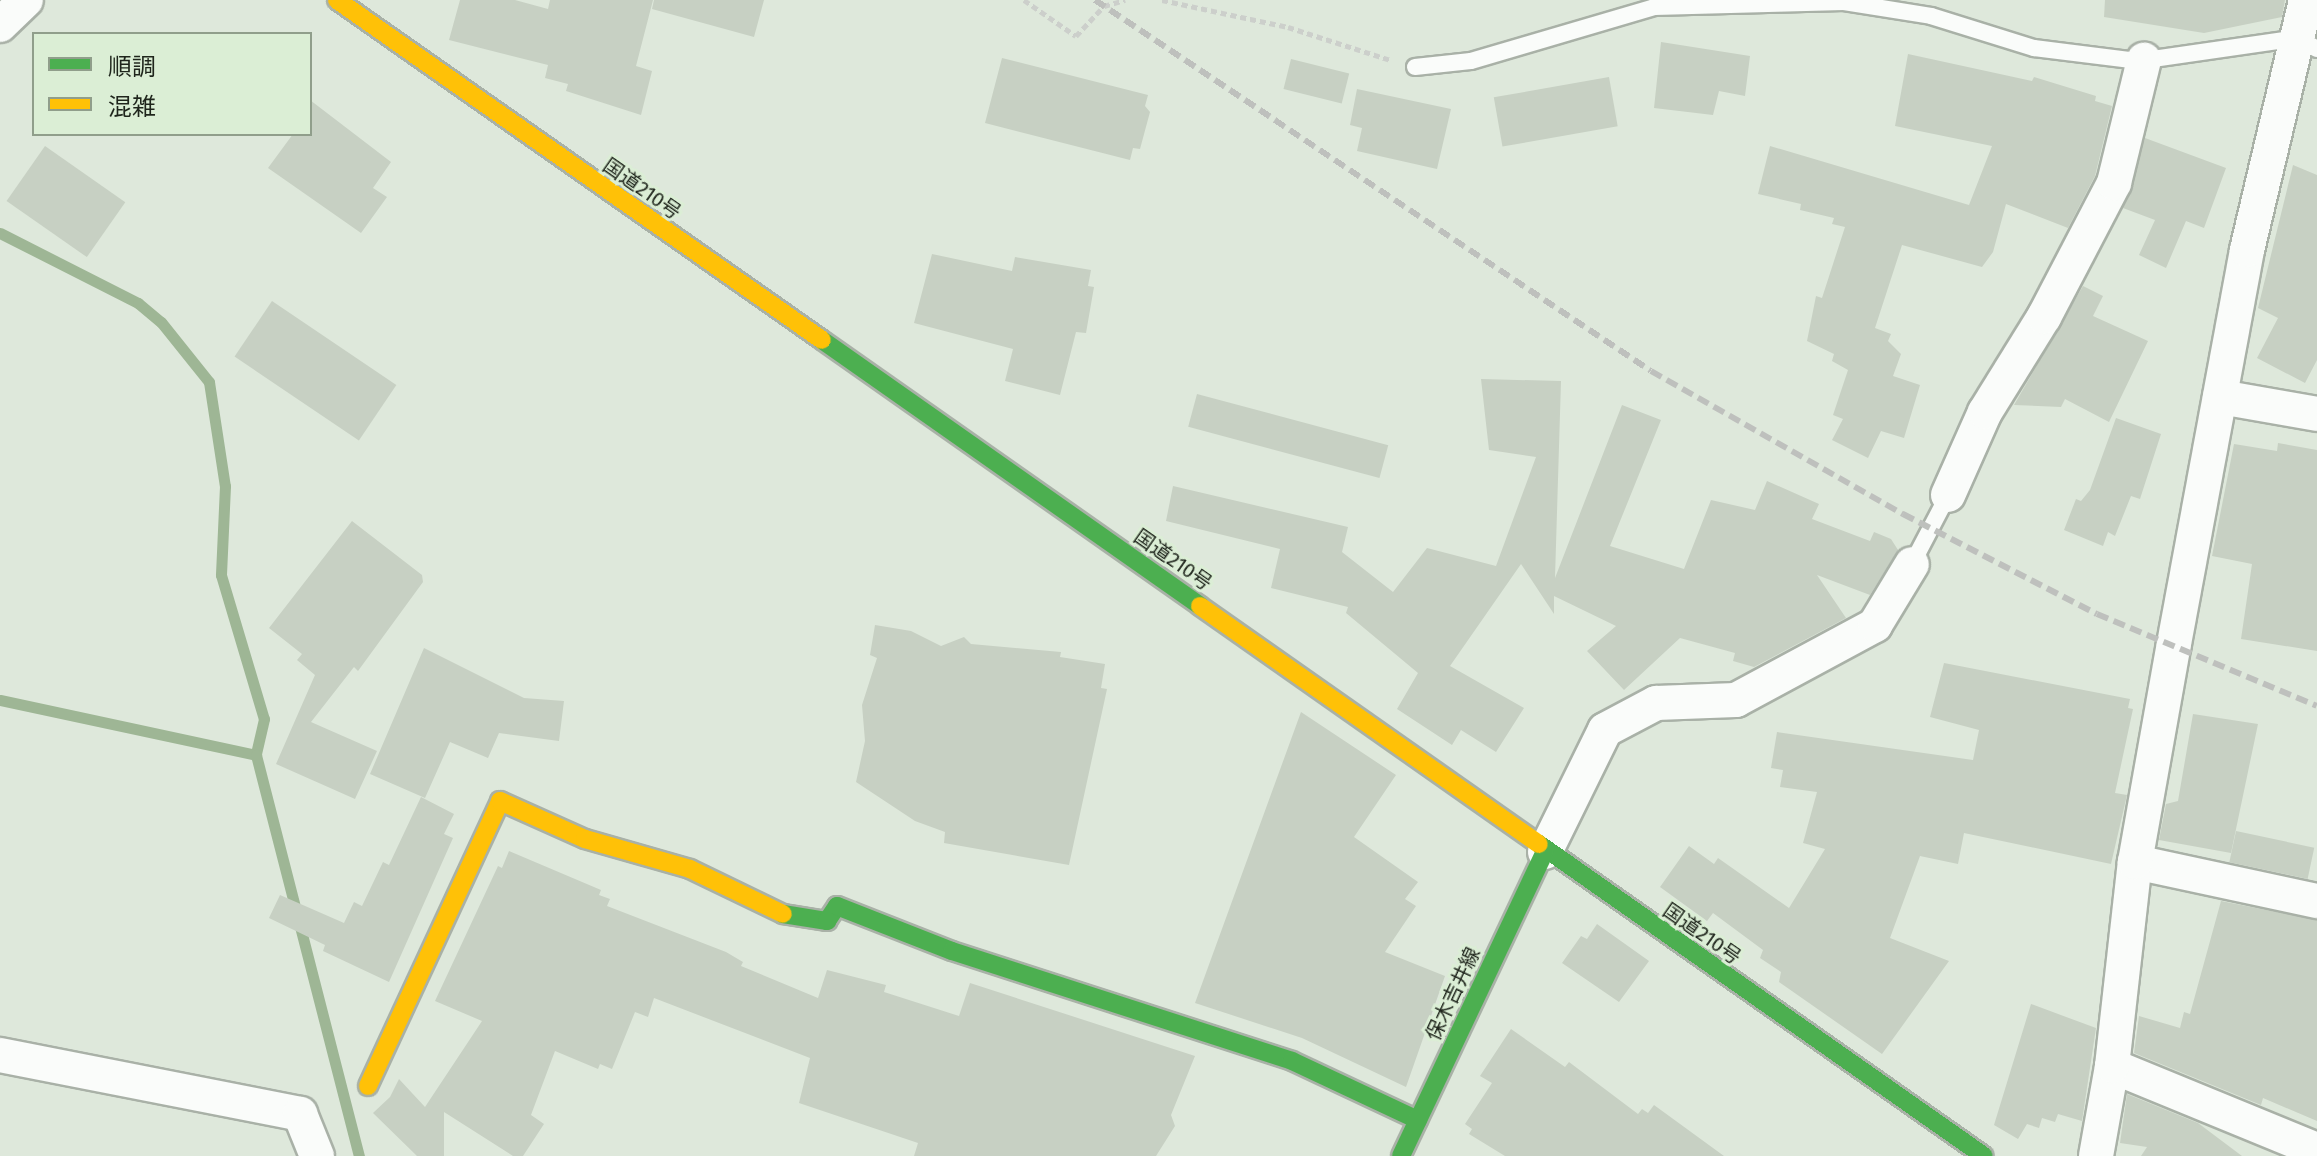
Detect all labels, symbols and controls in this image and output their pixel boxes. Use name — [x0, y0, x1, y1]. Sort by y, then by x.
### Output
legend — [32, 32, 312, 136]
text: 順調 — [108, 53, 156, 81]
text: 混雑 — [108, 93, 156, 121]
street label: 国道210号 — [599, 154, 685, 224]
street label: 国道210号 — [1130, 525, 1216, 595]
street label: 国道210号 — [1659, 899, 1745, 969]
street label: 保木吉井線 — [1421, 944, 1485, 1044]

